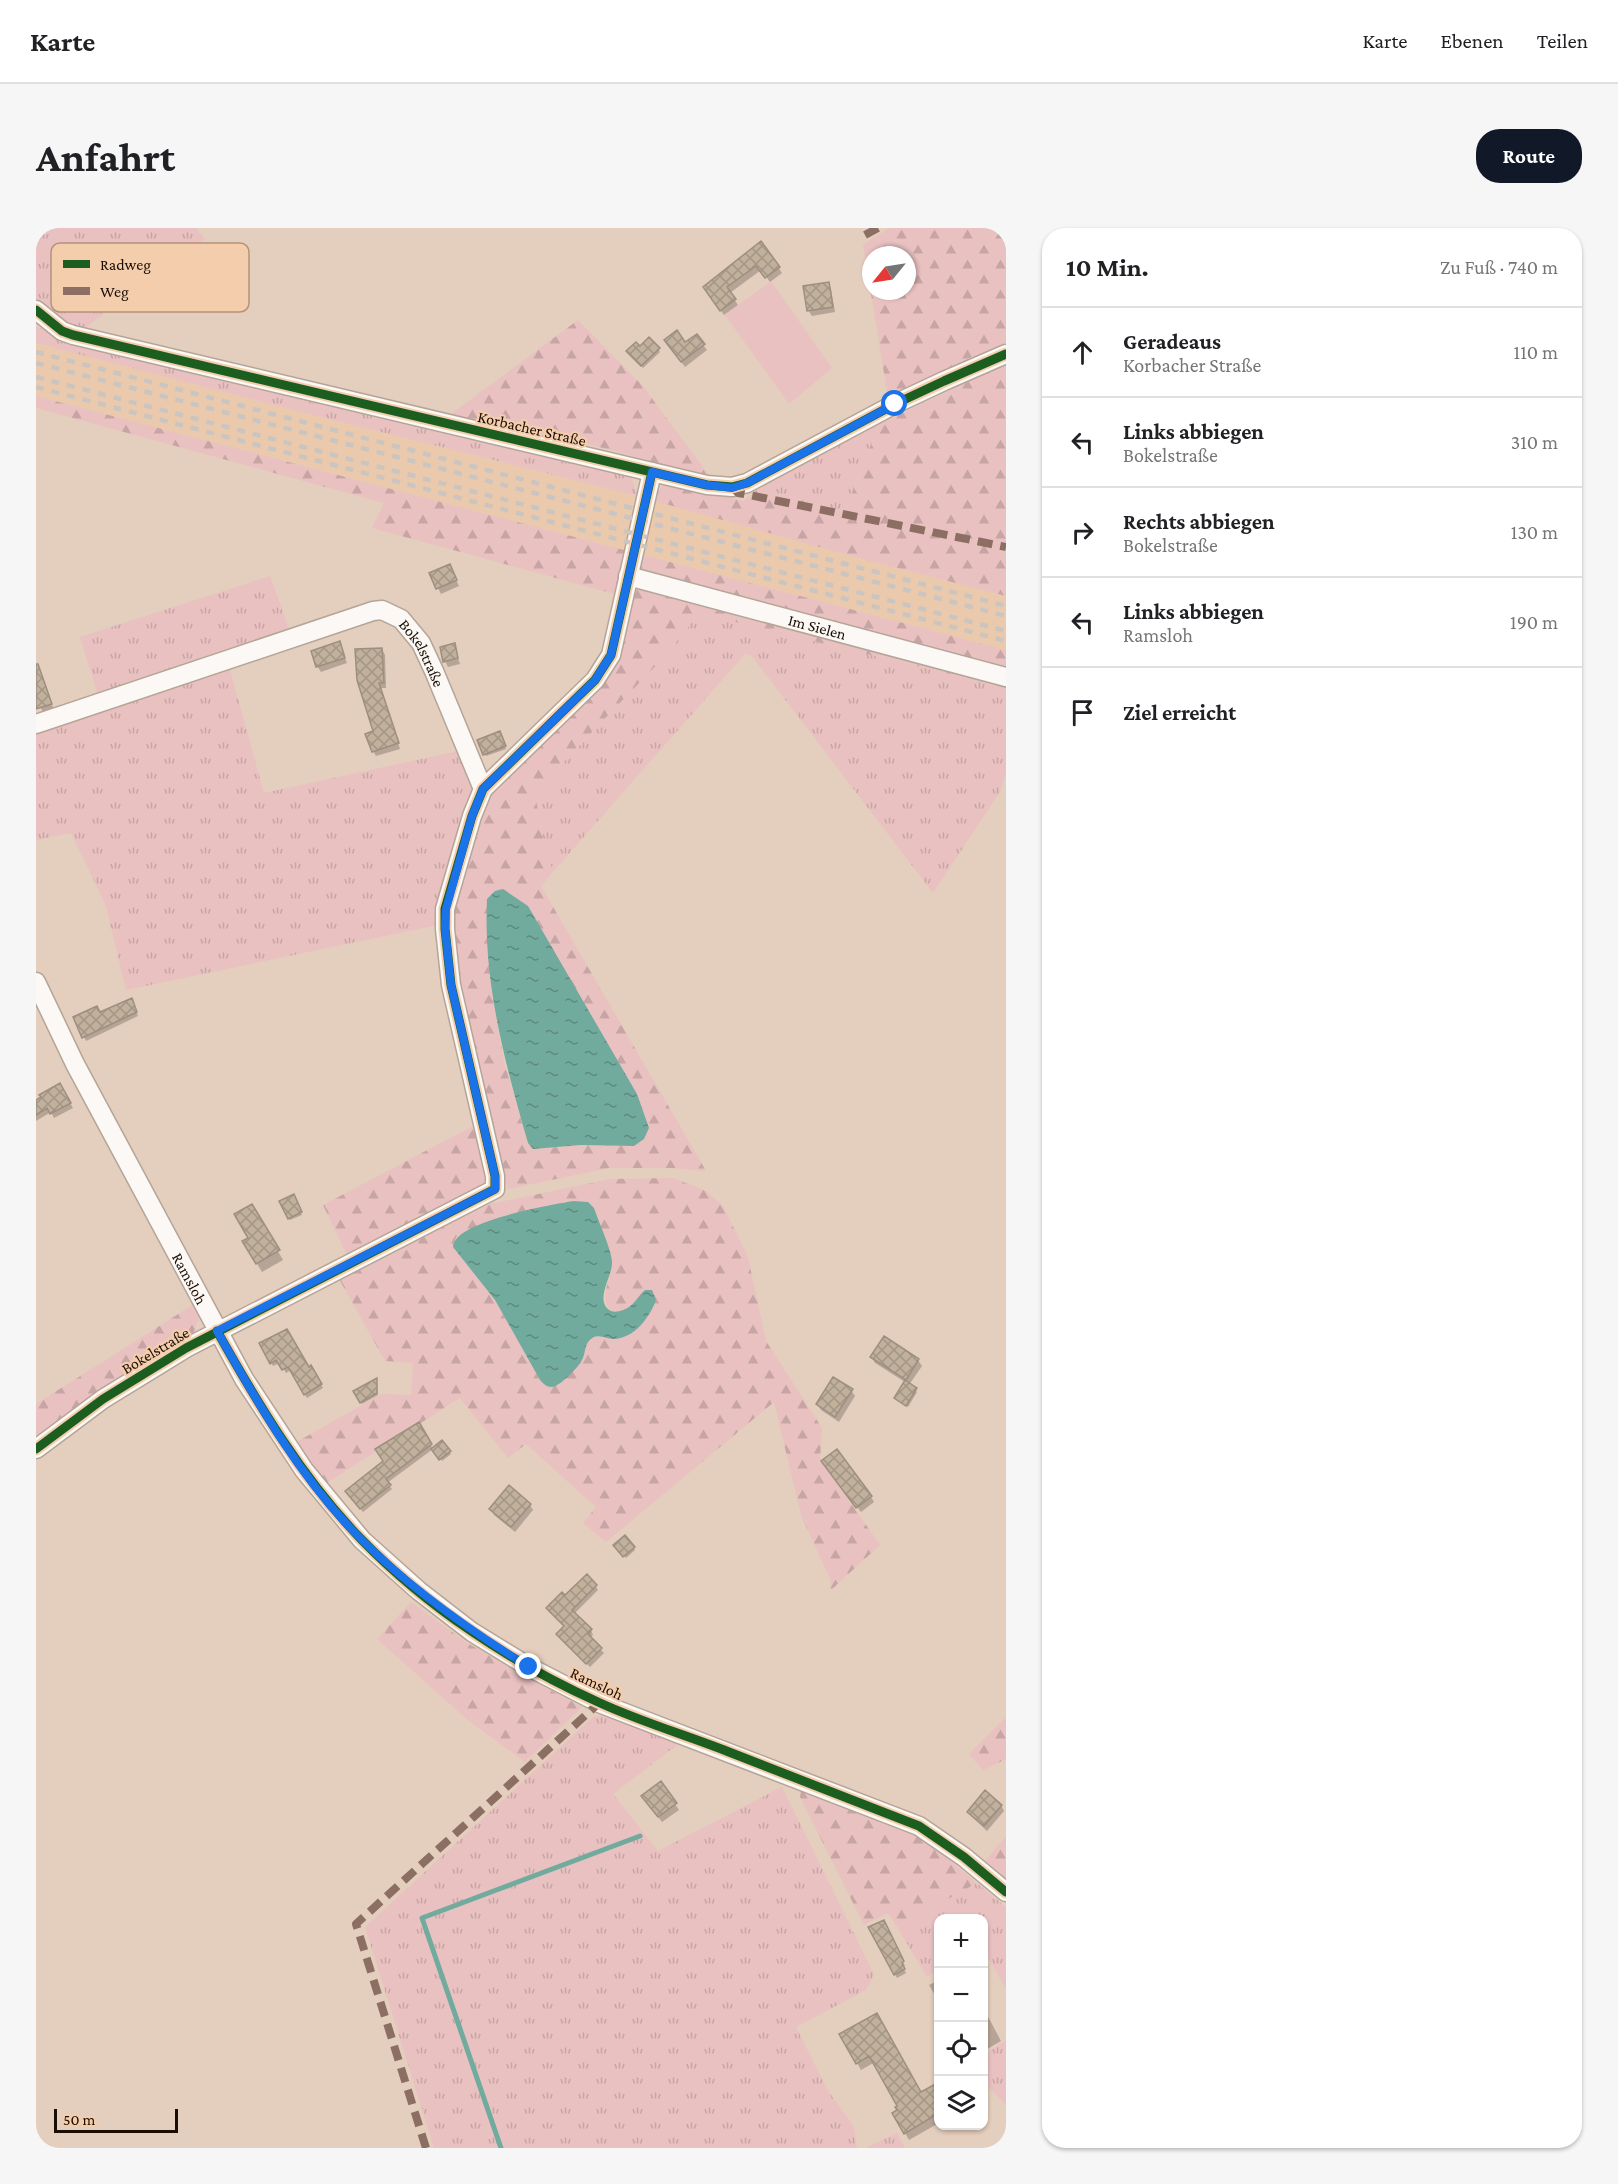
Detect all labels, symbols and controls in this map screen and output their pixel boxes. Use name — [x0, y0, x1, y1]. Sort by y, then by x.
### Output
text: Karte — [30, 26, 95, 57]
text: Karte — [1362, 29, 1408, 53]
text: Ebenen — [1441, 29, 1504, 53]
text: Teilen — [1537, 29, 1588, 53]
button: Route — [1476, 129, 1582, 183]
text: Anfahrt — [36, 133, 175, 180]
legend — [51, 243, 249, 312]
north arrow — [862, 246, 916, 300]
text: 10 Min. — [1066, 253, 1149, 282]
text: Radweg — [100, 256, 151, 274]
text: Zu Fuß · 740 m — [1440, 256, 1558, 278]
text: Weg — [100, 283, 129, 301]
text: Geradeaus — [1123, 329, 1221, 354]
icon: ahead — [1066, 336, 1099, 369]
text: 110 m — [1514, 341, 1558, 363]
text: Korbacher Straße — [1123, 354, 1261, 376]
route start — [881, 390, 907, 416]
street label: Korbacher Straße — [476, 408, 588, 449]
text: Links abbiegen — [1123, 419, 1264, 444]
icon: left — [1066, 426, 1099, 459]
text: 310 m — [1511, 431, 1558, 453]
text: Bokelstraße — [1123, 444, 1218, 466]
text: Rechts abbiegen — [1123, 509, 1275, 534]
icon: right — [1066, 516, 1099, 549]
text: 130 m — [1511, 521, 1558, 543]
text: Bokelstraße — [1123, 534, 1218, 556]
text: Links abbiegen — [1123, 599, 1264, 624]
icon: left — [1066, 606, 1099, 639]
street label: Im Sielen — [786, 611, 848, 643]
text: 190 m — [1510, 611, 1558, 633]
street label: Bokelstraße — [396, 616, 448, 689]
text: Ramsloh — [1123, 624, 1193, 646]
icon: arrive — [1066, 696, 1099, 729]
text: Ziel erreicht — [1123, 700, 1236, 725]
street label: Ramsloh — [169, 1250, 210, 1308]
street label: Bokelstraße — [118, 1324, 192, 1377]
route end — [515, 1653, 541, 1679]
street label: Ramsloh — [568, 1664, 626, 1703]
map controls — [934, 1914, 988, 2130]
button: + — [934, 1914, 988, 1968]
button: − — [934, 1968, 988, 2022]
button: locate — [934, 2022, 988, 2076]
button: layers — [934, 2076, 988, 2130]
scale bar — [54, 2106, 178, 2134]
text: 50 m — [63, 2111, 95, 2128]

